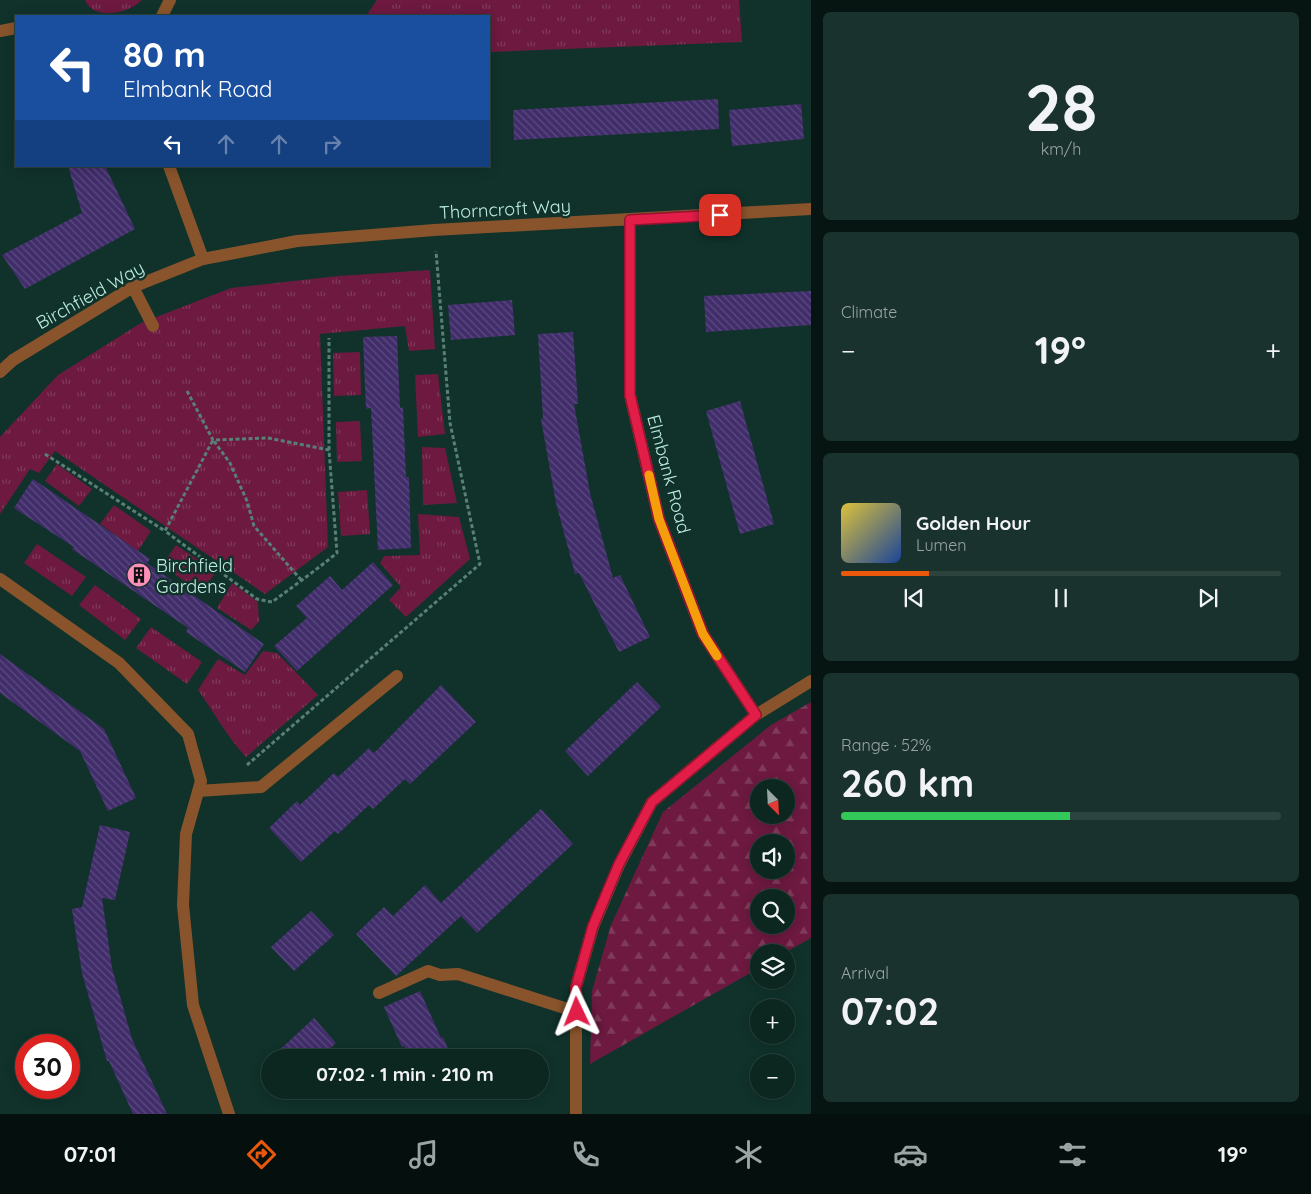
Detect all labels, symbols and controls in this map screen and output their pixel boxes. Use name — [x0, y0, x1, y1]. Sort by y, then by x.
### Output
text: 80 m — [123, 32, 206, 76]
icon: left — [40, 35, 105, 100]
text: 28 — [1025, 66, 1097, 147]
text: Elmbank Road — [123, 75, 272, 103]
icon: left — [159, 130, 187, 158]
icon: ahead — [212, 130, 240, 158]
icon: ahead — [265, 130, 293, 158]
icon: right — [318, 130, 346, 158]
text: km/h — [1041, 139, 1081, 159]
street label: Thorncroft Way — [439, 194, 571, 224]
pin — [699, 194, 741, 236]
icon: arrive — [706, 201, 734, 229]
street label: Birchfield Way — [32, 256, 148, 334]
text: Climate — [841, 302, 897, 322]
text: 19° — [1035, 326, 1086, 374]
text: − — [841, 333, 856, 368]
text: + — [1265, 333, 1281, 368]
street label: Elmbank Road — [642, 412, 696, 536]
text: Golden Hour — [916, 511, 1031, 535]
text: Lumen — [916, 535, 967, 555]
place label: Birchfield Gardens — [156, 554, 233, 598]
building icon: Birchfield Gardens — [126, 562, 152, 588]
icon: previous — [900, 584, 928, 612]
icon: pause — [1047, 584, 1075, 612]
icon: next — [1194, 584, 1222, 612]
text: Range · 52% — [841, 735, 931, 755]
text: 260 km — [841, 759, 974, 807]
north arrow — [750, 779, 795, 824]
map controls — [750, 779, 795, 1099]
button: sound — [750, 834, 795, 879]
button: search — [750, 889, 795, 934]
button: layers — [750, 944, 795, 989]
text: Arrival — [841, 963, 889, 983]
position arrow — [550, 985, 602, 1037]
text: 07:02 — [841, 987, 939, 1035]
button: + — [750, 999, 795, 1044]
speed limit sign: 30 — [15, 1034, 80, 1099]
button: − — [750, 1054, 795, 1099]
text: 07:02 · 1 min · 210 m — [316, 1062, 494, 1086]
icon: directions — [244, 1137, 279, 1172]
icon: music — [406, 1137, 441, 1172]
icon: phone — [568, 1137, 603, 1172]
icon: climate — [731, 1137, 766, 1172]
icon: car — [893, 1137, 928, 1172]
icon: filters — [1055, 1137, 1090, 1172]
text: 07:01 — [64, 1140, 116, 1168]
text: 19° — [1218, 1140, 1247, 1168]

